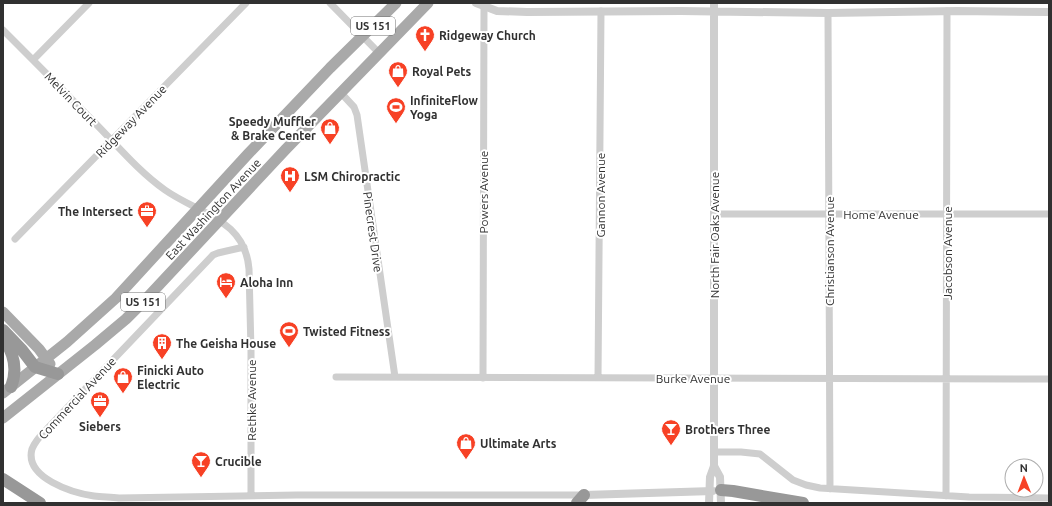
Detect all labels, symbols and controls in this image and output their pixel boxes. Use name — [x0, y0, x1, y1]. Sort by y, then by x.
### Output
road number: US 151 — [351, 17, 395, 35]
church icon: Ridgeway Church — [414, 24, 436, 52]
place label: Ridgeway Church — [439, 29, 536, 42]
shop icon: Royal Pets — [387, 60, 409, 88]
place label: Royal Pets — [412, 65, 471, 78]
street label: Melvin Court — [42, 70, 100, 129]
street label: Ridgeway Avenue — [93, 82, 169, 160]
place label: InfiniteFlow Yoga — [410, 94, 479, 121]
sports icon: InfiniteFlow Yoga — [385, 96, 407, 124]
place label: Speedy Muffler & Brake Center — [229, 115, 316, 142]
shop icon: Speedy Muffler & Brake Center — [319, 117, 341, 145]
street label: Powers Avenue — [477, 151, 490, 233]
street label: Gannon Avenue — [594, 153, 607, 237]
street label: East Washington Avenue — [163, 156, 263, 262]
hospital icon: LSM Chiropractic — [279, 165, 301, 193]
place label: LSM Chiropractic — [304, 170, 400, 183]
street label: North Fair Oaks Avenue — [708, 172, 721, 298]
street label: Pinecrest Drive — [361, 191, 385, 273]
street label: Christianson Avenue — [823, 196, 836, 306]
office icon: The Intersect — [136, 200, 158, 228]
place label: The Intersect — [58, 205, 133, 218]
street label: Jacobson Avenue — [941, 206, 954, 300]
street label: Home Avenue — [843, 208, 919, 221]
hotel icon: Aloha Inn — [215, 271, 237, 299]
place label: Aloha Inn — [240, 276, 293, 289]
road number: US 151 — [121, 293, 165, 311]
sports icon: Twisted Fitness — [278, 320, 300, 348]
place label: Twisted Fitness — [303, 325, 390, 338]
building icon: The Geisha House — [151, 332, 173, 360]
place label: The Geisha House — [176, 337, 276, 350]
street label: Commercial Avenue — [36, 354, 118, 442]
street label: Rethke Avenue — [245, 359, 258, 441]
place label: Finicki Auto Electric — [137, 364, 204, 391]
shop icon: Finicki Auto Electric — [112, 366, 134, 394]
street label: Burke Avenue — [656, 372, 730, 385]
office icon: Siebers — [89, 390, 111, 418]
bar icon: Brothers Three — [660, 418, 682, 446]
place label: Siebers — [79, 420, 121, 433]
place label: Brothers Three — [685, 423, 771, 436]
shop icon: Ultimate Arts — [455, 432, 477, 460]
place label: Ultimate Arts — [480, 437, 557, 450]
bar icon: Crucible — [190, 450, 212, 478]
place label: Crucible — [215, 455, 262, 468]
north arrow — [1004, 458, 1044, 498]
text: N — [1020, 462, 1028, 474]

